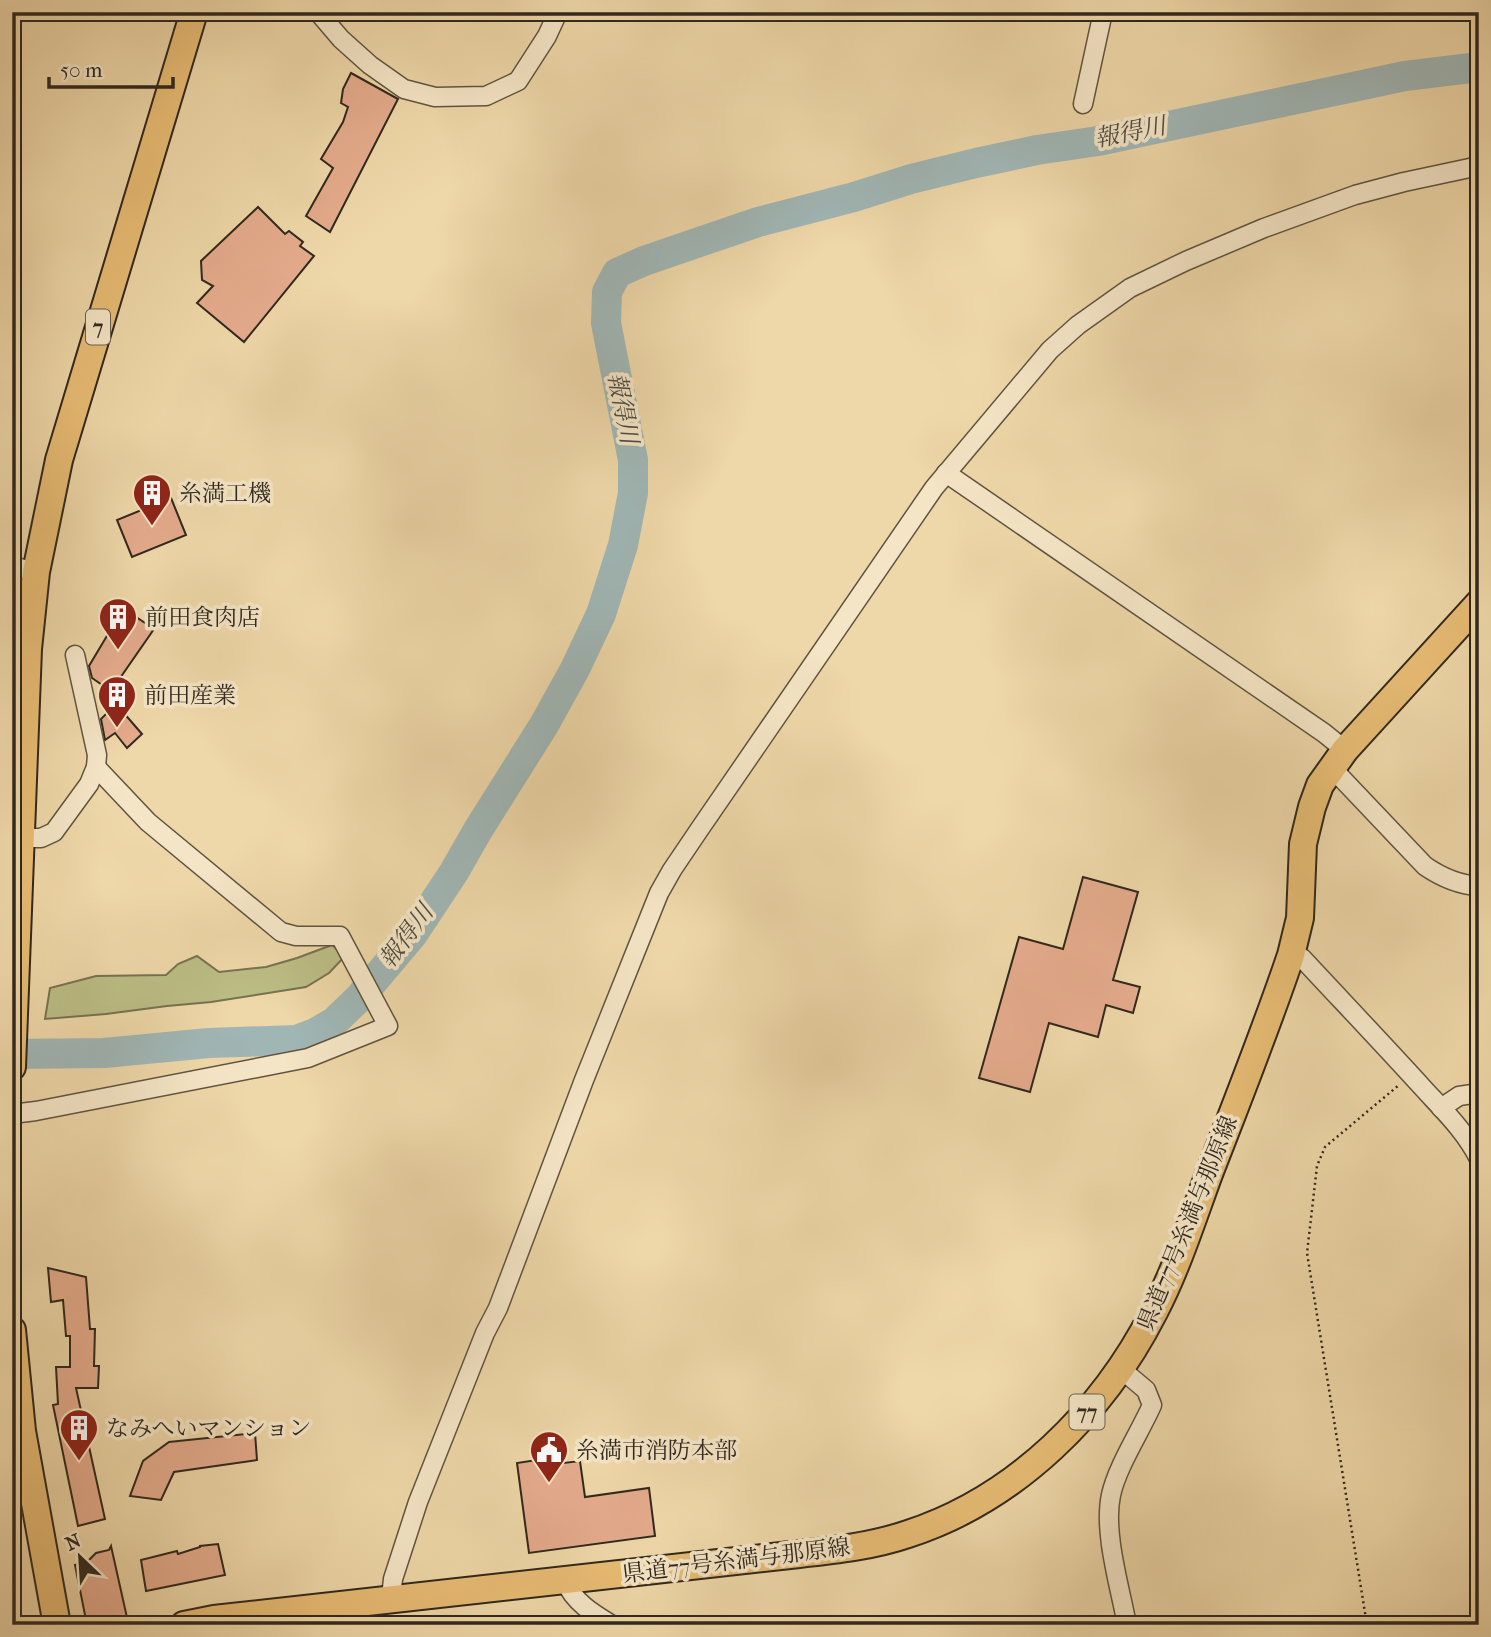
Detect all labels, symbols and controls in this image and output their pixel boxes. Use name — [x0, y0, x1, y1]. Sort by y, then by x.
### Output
scale bar — [49, 46, 173, 90]
text: 50 m — [60, 58, 103, 82]
water label: 報得川 — [1092, 111, 1171, 153]
road number: 7 — [86, 310, 110, 344]
water label: 報得川 — [602, 370, 644, 449]
building icon: 糸満工機 — [131, 472, 173, 527]
place label: 糸満工機 — [179, 480, 271, 507]
building icon: 前田食肉店 — [97, 596, 139, 651]
place label: 前田食肉店 — [145, 604, 260, 631]
building icon: 前田産業 — [96, 674, 138, 729]
place label: 前田産業 — [144, 682, 236, 709]
water label: 報得川 — [373, 896, 441, 973]
street label: 県道77号糸満与那原線 — [1132, 1112, 1243, 1335]
road number: 77 — [1070, 1394, 1104, 1430]
building icon: なみへいマンション — [58, 1407, 100, 1462]
place label: なみへいマンション — [106, 1415, 312, 1442]
public building icon: 糸満市消防本部 — [528, 1429, 570, 1484]
place label: 糸満市消防本部 — [576, 1437, 737, 1464]
north arrow — [46, 1522, 116, 1592]
text: N — [62, 1529, 85, 1556]
street label: 県道77号糸満与那原線 — [621, 1533, 851, 1588]

